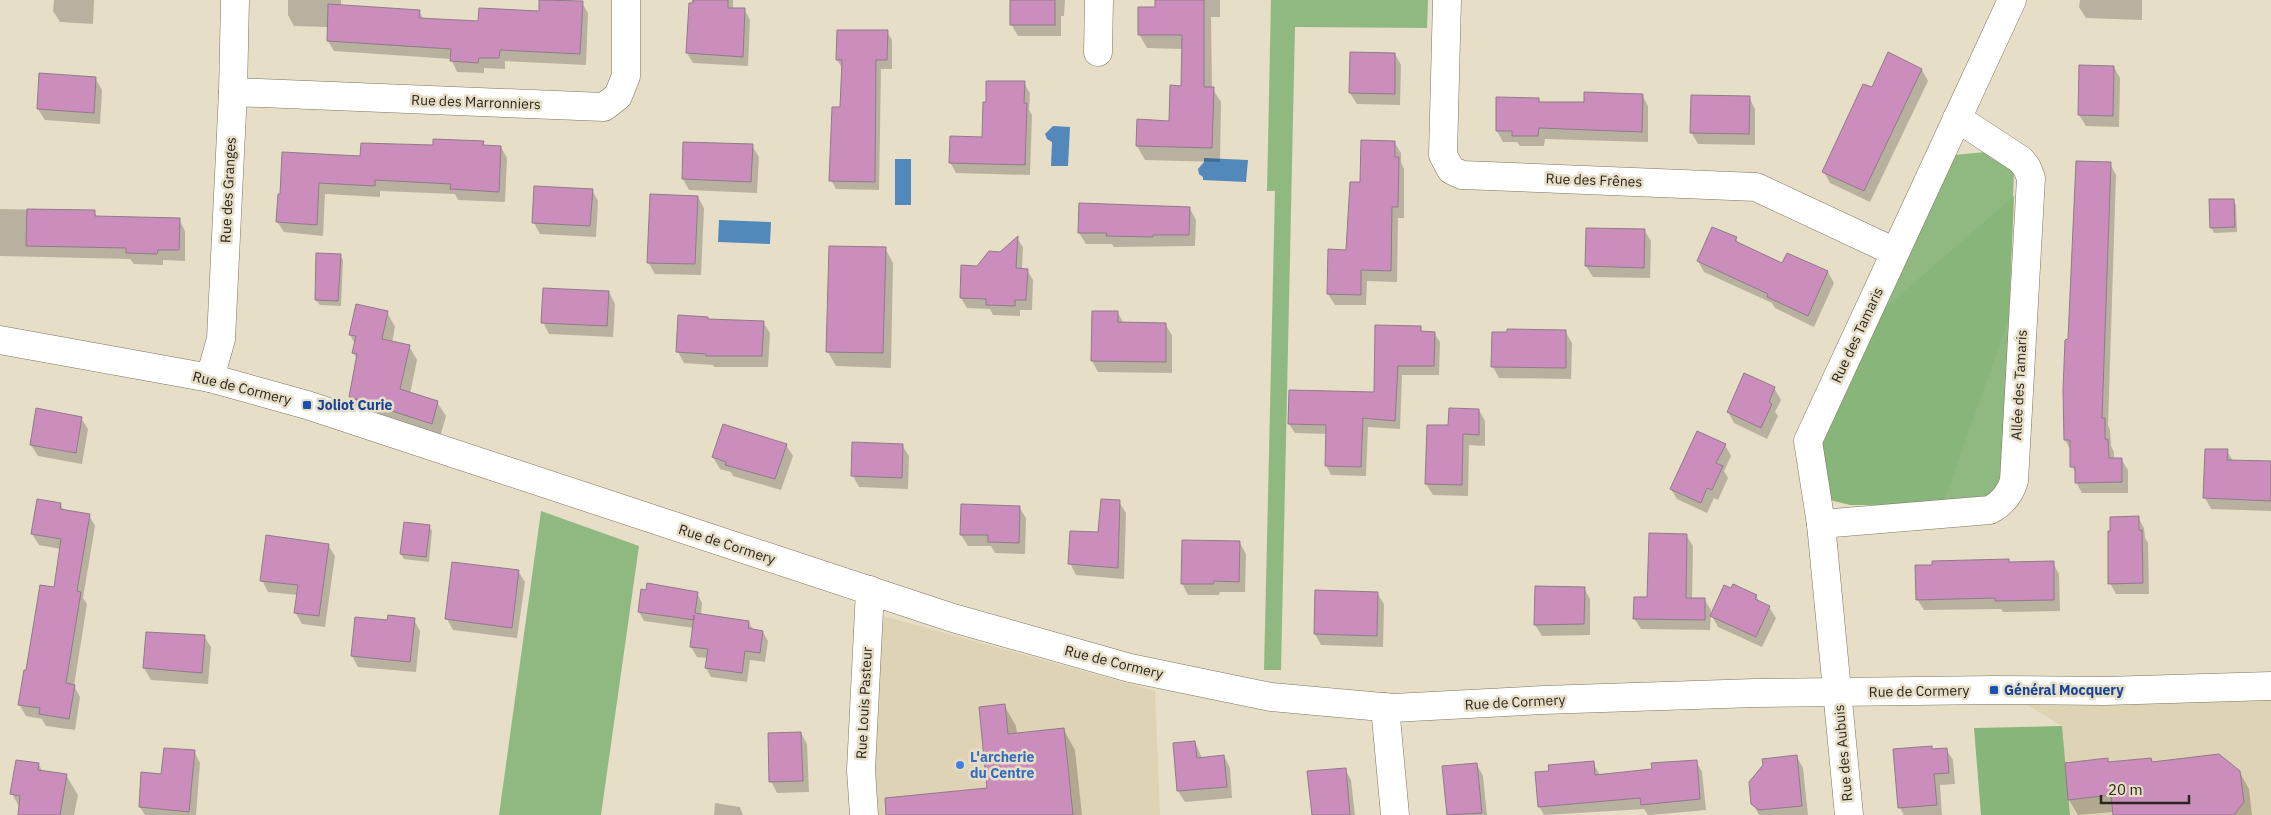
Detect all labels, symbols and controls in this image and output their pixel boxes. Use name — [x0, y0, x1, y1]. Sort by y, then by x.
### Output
street label: Rue des Marronniers — [411, 91, 541, 113]
street label: Rue des Granges — [216, 136, 240, 243]
street label: Rue des Frênes — [1545, 169, 1643, 191]
street label: Rue des Tamaris — [1827, 284, 1887, 386]
street label: Allée des Tamaris — [2007, 329, 2031, 441]
street label: Rue de Cormery — [191, 367, 293, 409]
place label: Joliot Curie — [317, 396, 393, 414]
marker: Joliot Curie — [301, 399, 313, 411]
street label: Rue de Cormery — [676, 520, 778, 568]
street label: Rue de Cormery — [1063, 641, 1165, 683]
street label: Rue Louis Pasteur — [852, 646, 876, 760]
street label: Rue de Cormery — [1868, 681, 1970, 701]
place label: Général Mocquery — [2004, 681, 2124, 699]
marker: Général Mocquery — [1988, 684, 2000, 696]
street label: Rue de Cormery — [1464, 690, 1566, 714]
street label: Rue des Aubuis — [1830, 704, 1856, 802]
place label: L'archerie du Centre — [970, 748, 1035, 782]
marker: L'archerie du Centre — [954, 759, 966, 771]
scale bar — [2101, 772, 2188, 804]
text: 20 m — [2108, 780, 2143, 799]

